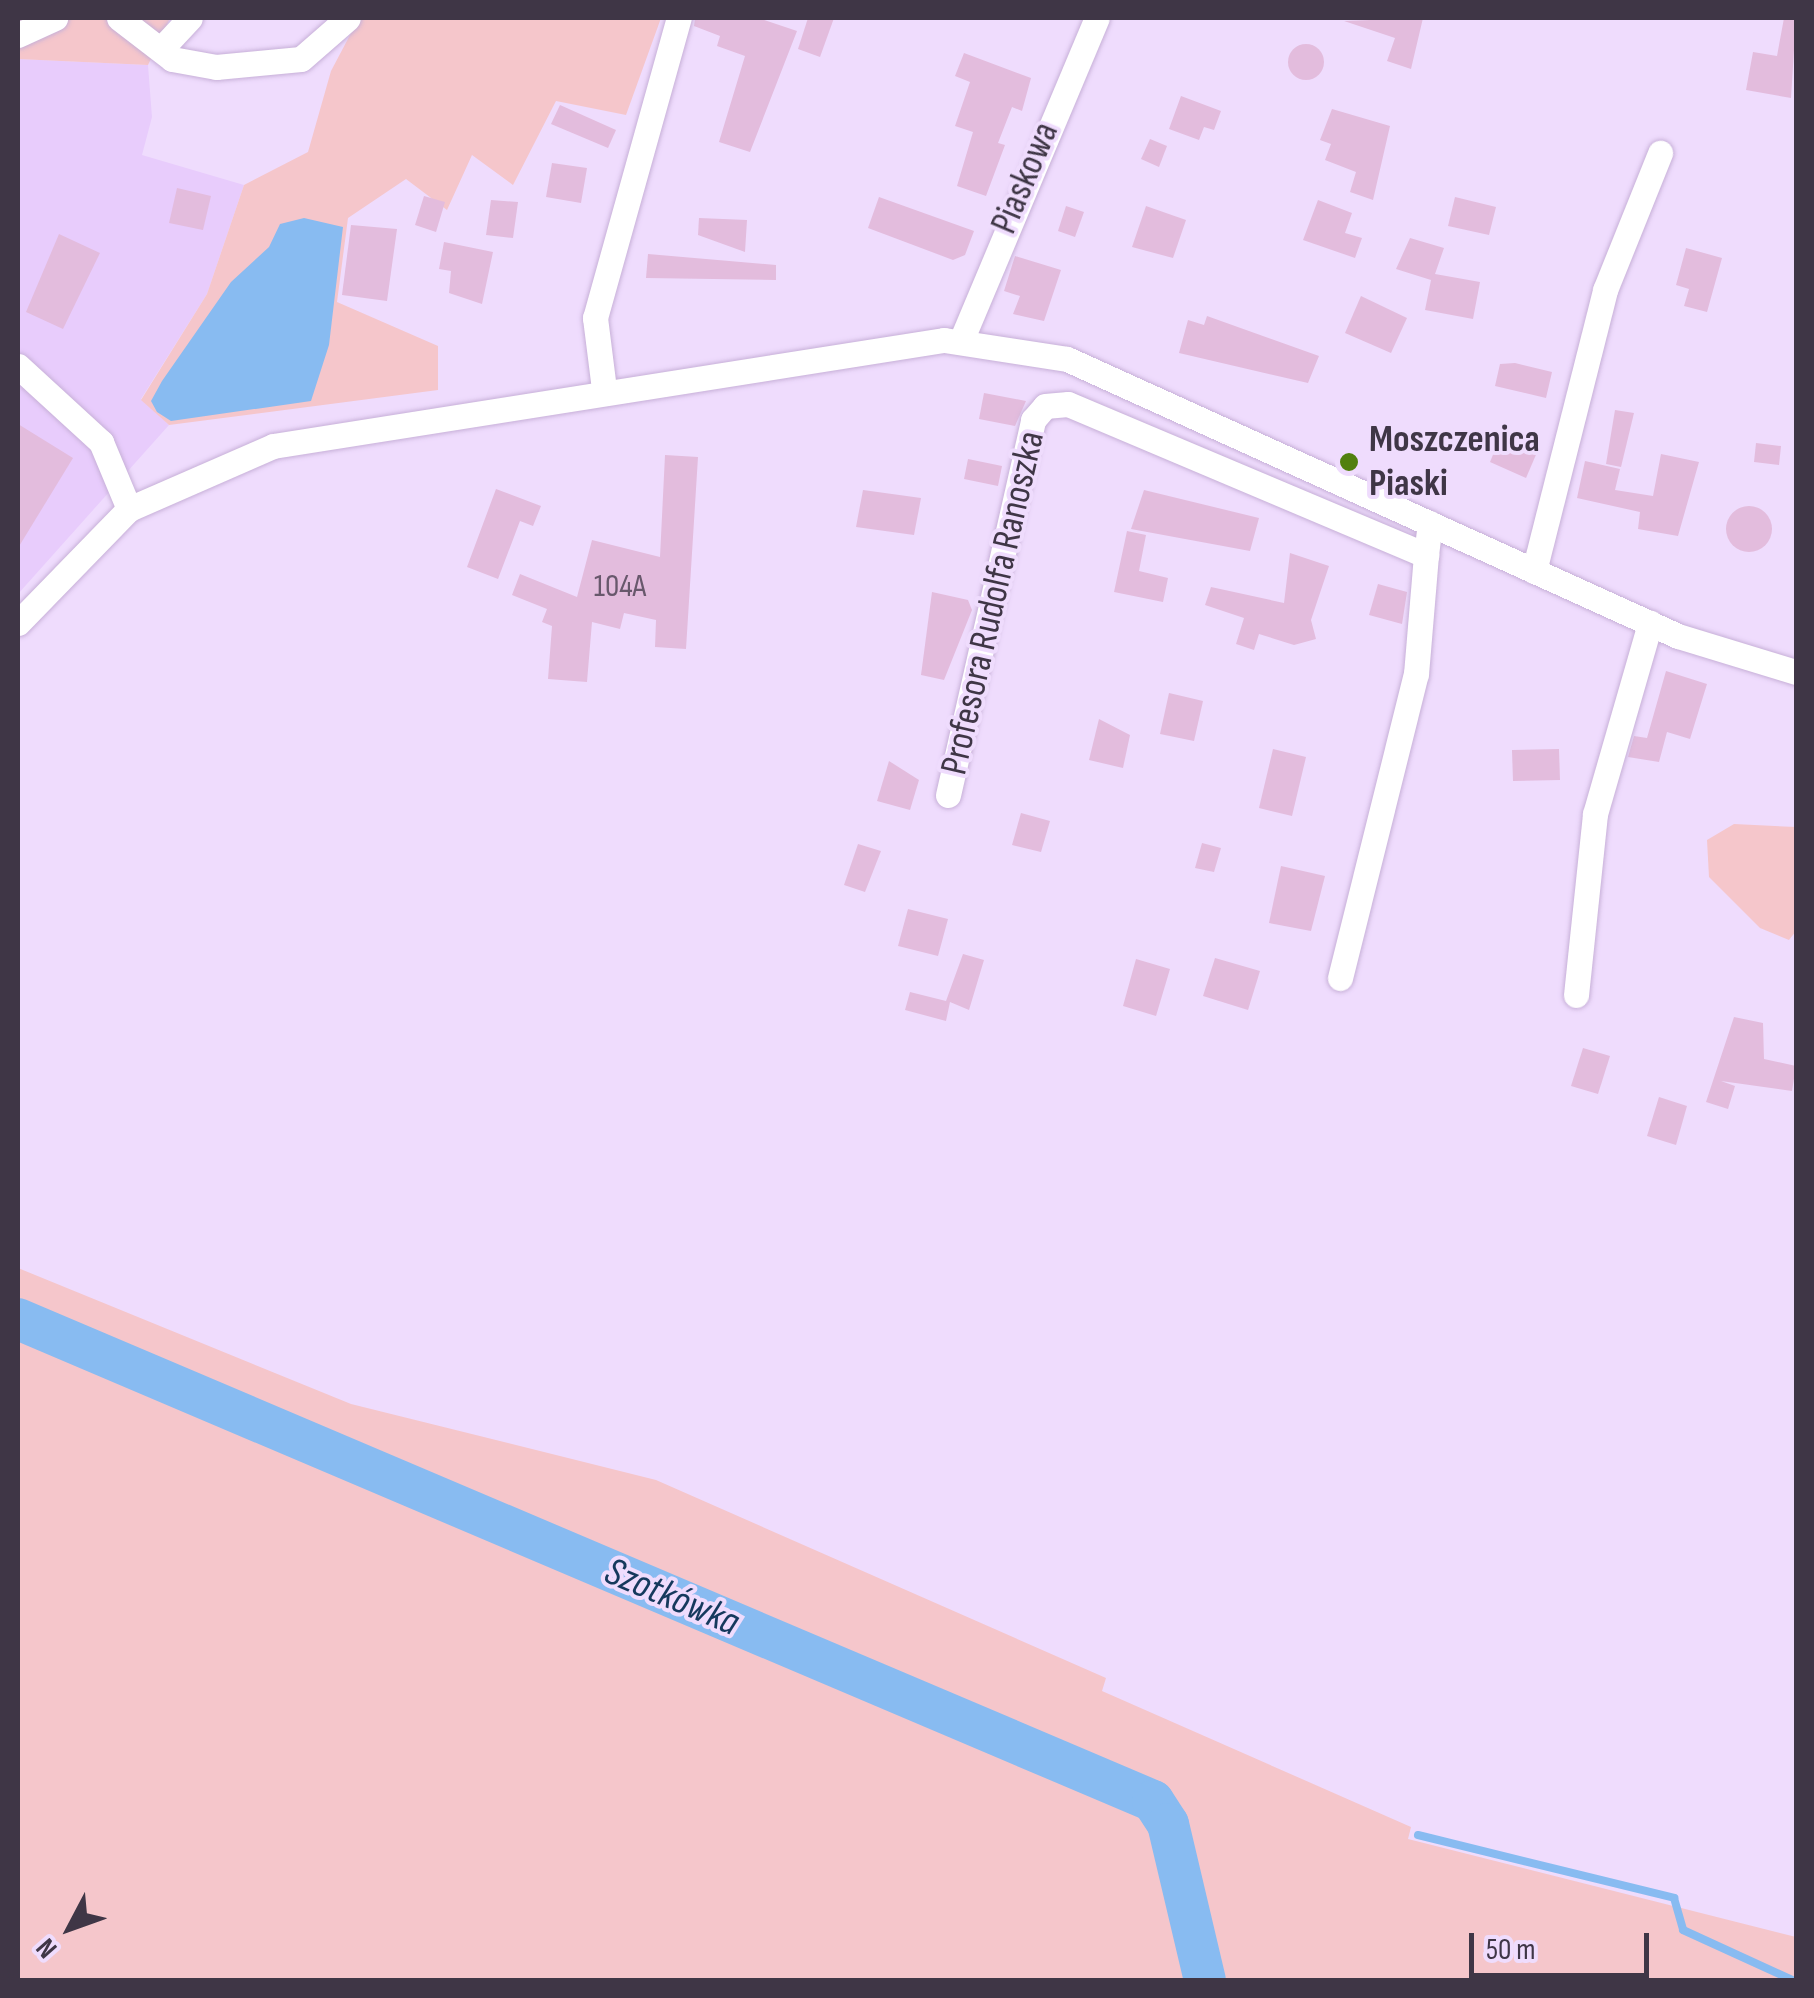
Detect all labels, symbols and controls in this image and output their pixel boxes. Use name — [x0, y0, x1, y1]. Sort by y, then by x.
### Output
street label: Piaskowa — [981, 116, 1069, 240]
place label: Moszczenica Piaski — [1369, 417, 1540, 506]
street label: Profesora Rudolfa Ranoszka — [931, 427, 1055, 779]
marker: Moszczenica Piaski — [1338, 451, 1360, 473]
house number: 104A — [594, 568, 646, 606]
water label: Szotkówka — [597, 1547, 747, 1647]
north arrow — [20, 1878, 120, 1978]
scale bar — [1474, 1913, 1654, 1975]
text: N — [30, 1932, 64, 1964]
text: 50 m — [1486, 1932, 1535, 1968]

